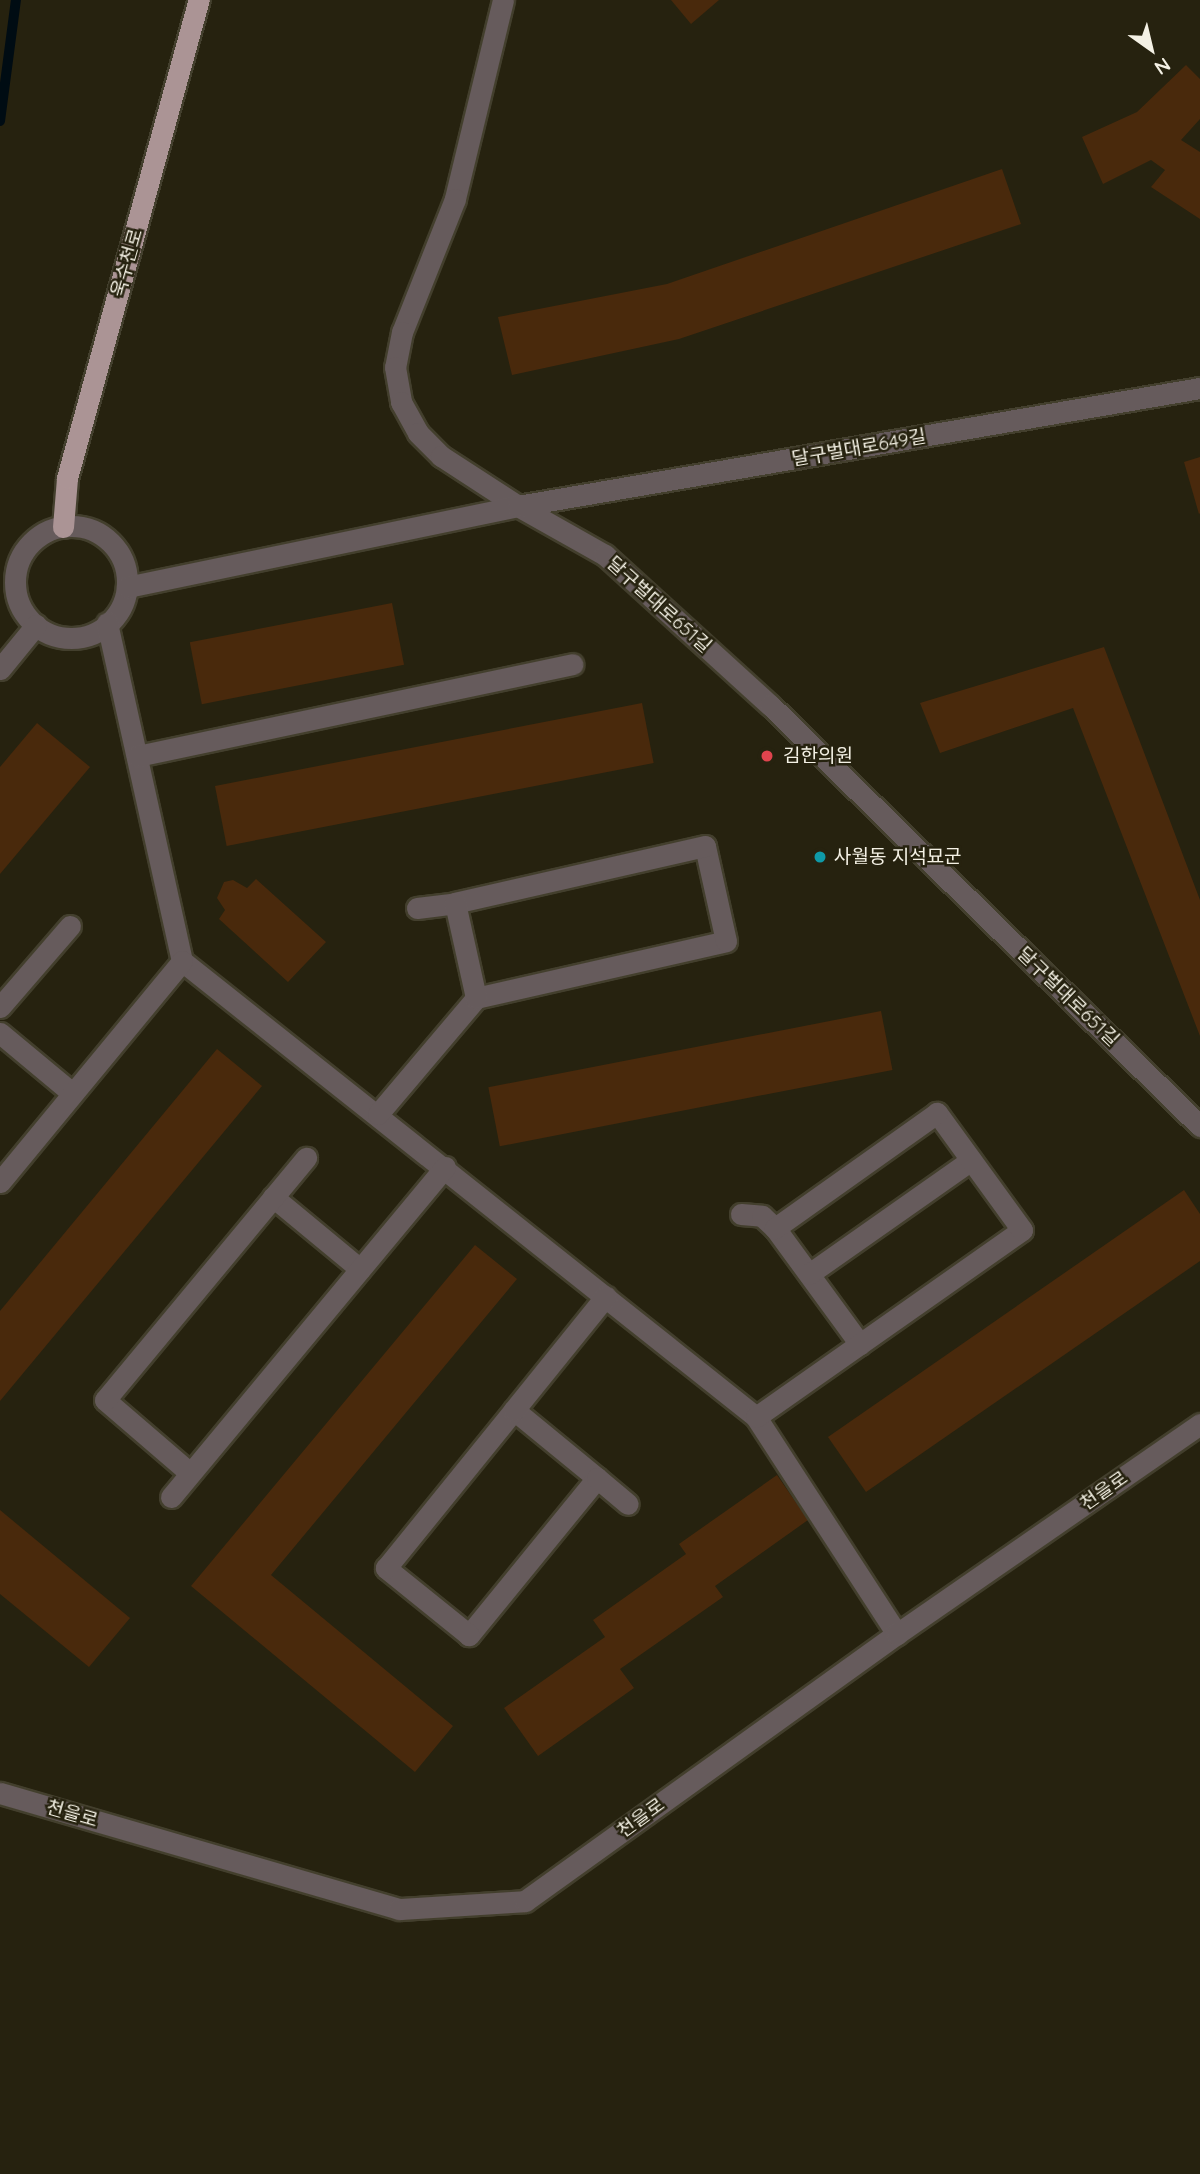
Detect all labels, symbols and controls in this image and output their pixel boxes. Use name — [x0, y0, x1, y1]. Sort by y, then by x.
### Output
north arrow — [1116, 14, 1186, 84]
text: N — [1150, 53, 1175, 80]
street label: 욱수천로 — [106, 226, 148, 300]
street label: 달구벌대로649길 — [790, 425, 928, 471]
street label: 달구벌대로651길 — [602, 552, 716, 658]
place label: 김한의원 — [783, 745, 853, 767]
marker: 김한의원 — [757, 746, 777, 766]
place label: 사월동 지석묘군 — [834, 846, 962, 868]
marker: 사월동 지석묘군 — [812, 849, 828, 865]
street label: 달구벌대로651길 — [1012, 943, 1124, 1051]
street label: 천을로 — [1076, 1467, 1132, 1515]
street label: 천을로 — [613, 1793, 669, 1843]
street label: 천을로 — [44, 1796, 100, 1832]

